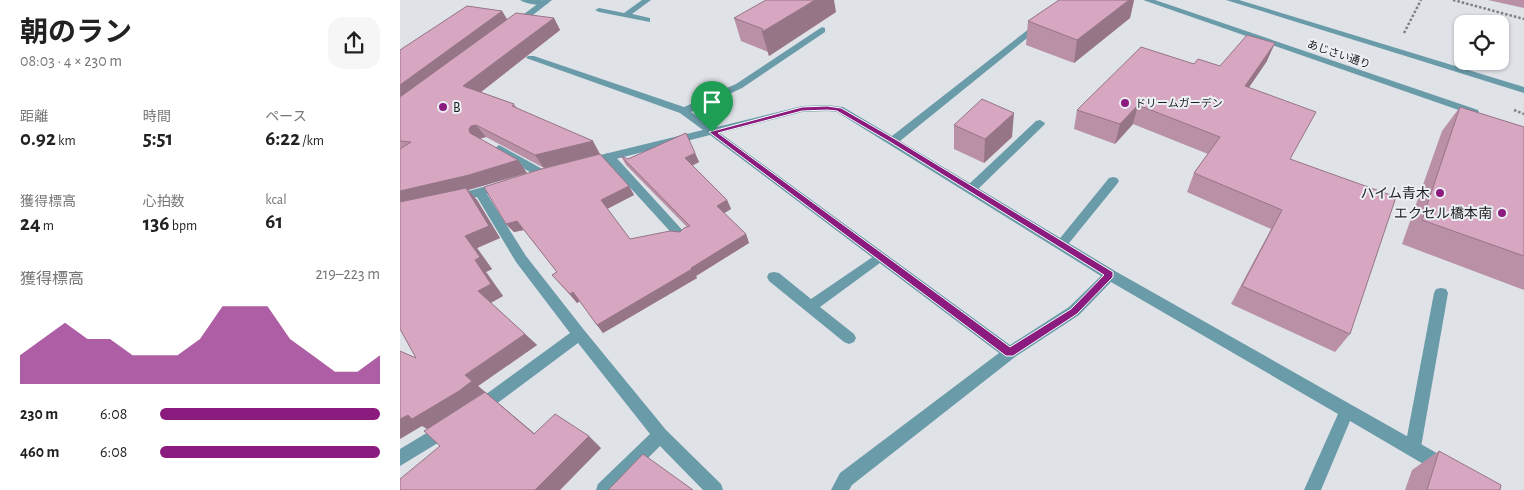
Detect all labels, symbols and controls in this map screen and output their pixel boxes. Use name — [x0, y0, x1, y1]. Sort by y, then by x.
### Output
map controls — [1454, 15, 1509, 70]
button: locate — [1454, 15, 1509, 70]
button: share — [328, 17, 380, 69]
text: 朝のラン — [20, 19, 132, 47]
street label: あじさい通り — [1306, 38, 1372, 70]
text: 08:03 · 4 × 230 m — [20, 53, 122, 69]
pin — [691, 81, 733, 132]
icon: arrive — [698, 88, 726, 116]
marker: ドリームガーデン — [1119, 97, 1131, 109]
place label: ドリームガーデン — [1135, 97, 1223, 109]
marker: B — [437, 101, 449, 113]
place label: B — [453, 101, 461, 115]
text: 距離 — [20, 110, 48, 124]
text: 時間 — [143, 110, 171, 124]
text: ペース — [265, 110, 307, 124]
text: 0.92 — [20, 128, 56, 149]
text: 5:51 — [143, 128, 173, 149]
text: 6:22 — [265, 128, 300, 149]
text: km — [56, 134, 76, 148]
text: /km — [300, 134, 324, 148]
place label: ハイム青木 — [1361, 186, 1430, 201]
marker: ハイム青木 — [1434, 187, 1446, 199]
text: kcal — [265, 193, 287, 207]
text: 獲得標高 — [20, 195, 76, 209]
text: 心拍数 — [143, 195, 185, 209]
place label: エクセル橋本南 — [1394, 206, 1492, 221]
marker: エクセル橋本南 — [1496, 207, 1508, 219]
text: 61 — [265, 211, 283, 232]
text: 24 — [20, 213, 40, 234]
text: 136 — [143, 213, 169, 234]
text: m — [40, 219, 54, 233]
text: bpm — [169, 219, 197, 233]
text: 219–223 m — [315, 266, 380, 282]
text: 獲得標高 — [20, 271, 84, 287]
text: 230 m — [20, 406, 58, 422]
text: 6:08 — [100, 406, 127, 422]
text: 460 m — [20, 444, 59, 460]
text: 6:08 — [100, 444, 127, 460]

